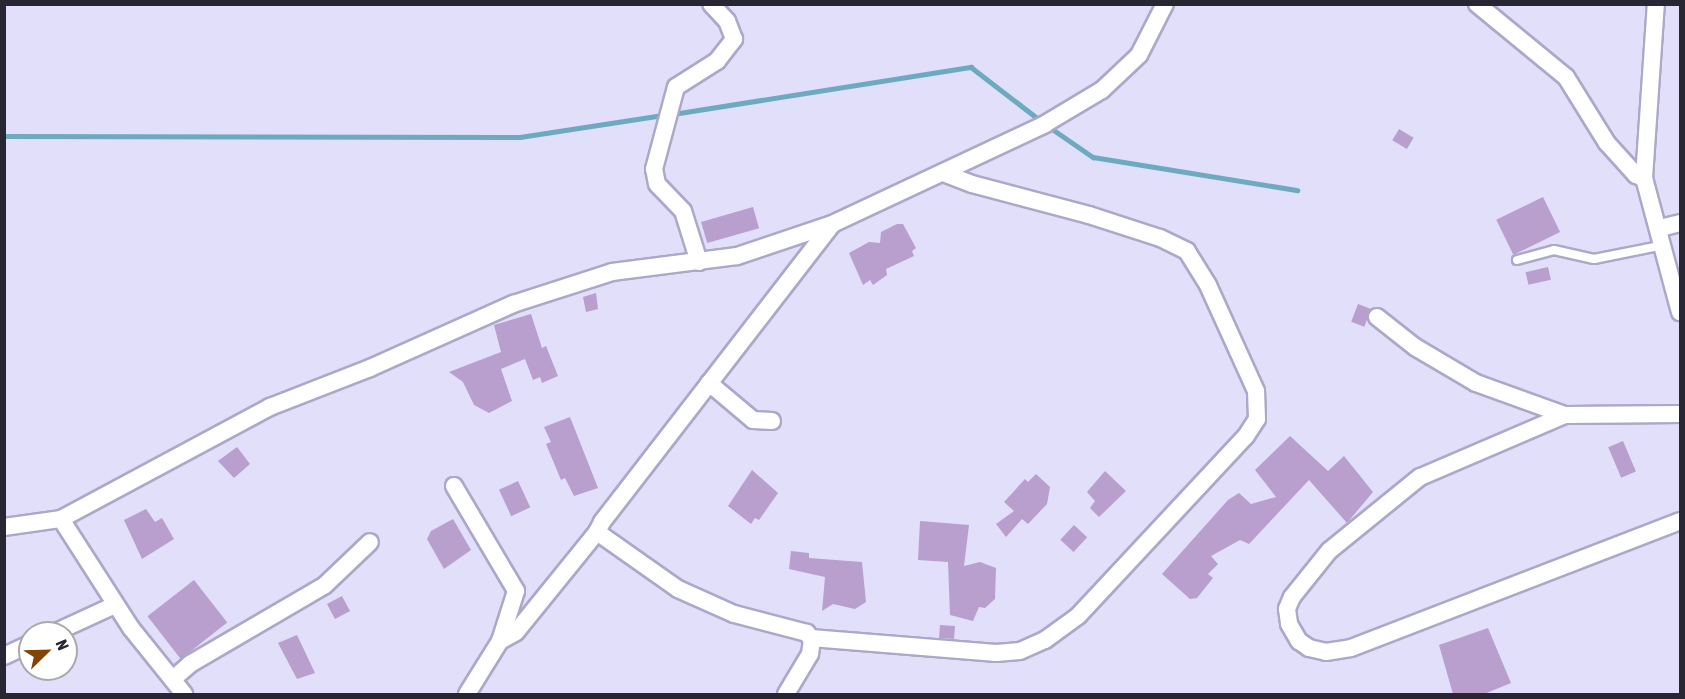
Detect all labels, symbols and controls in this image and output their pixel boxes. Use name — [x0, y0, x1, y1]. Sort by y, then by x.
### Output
north arrow — [18, 621, 78, 681]
text: N — [53, 637, 73, 653]

